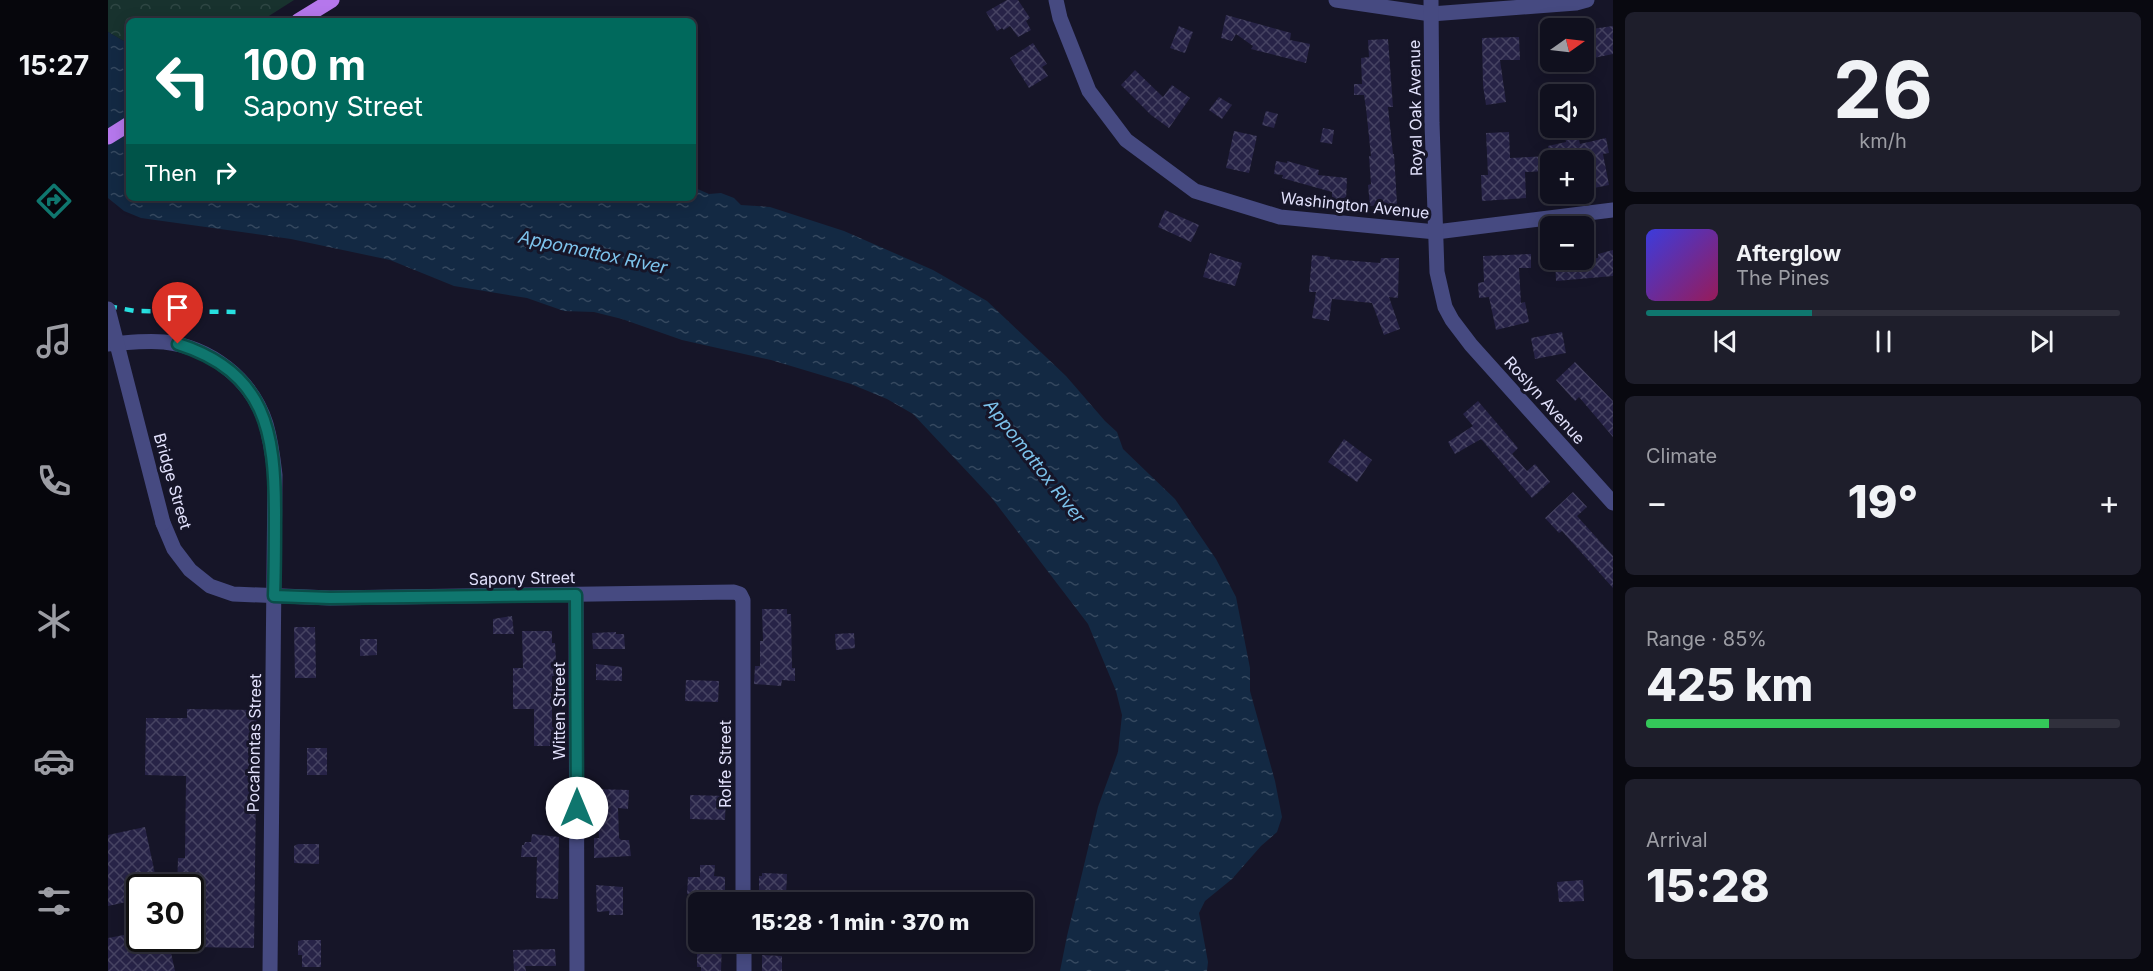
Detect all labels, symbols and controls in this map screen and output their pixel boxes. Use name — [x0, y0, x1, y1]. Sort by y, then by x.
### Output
north arrow — [1540, 18, 1594, 72]
map controls — [1540, 18, 1594, 270]
text: 100 m — [243, 39, 366, 90]
street label: Royal Oak Avenue — [1404, 40, 1426, 176]
icon: left — [144, 42, 222, 120]
text: 26 — [1833, 42, 1933, 137]
text: 15:27 — [19, 49, 89, 82]
button: sound — [1540, 84, 1594, 138]
text: Sapony Street — [243, 90, 423, 123]
text: km/h — [1859, 129, 1907, 153]
button: + — [1540, 150, 1594, 204]
icon: right — [209, 156, 242, 189]
text: Then — [144, 160, 197, 186]
icon: directions — [33, 180, 75, 222]
street label: Washington Avenue — [1279, 187, 1431, 223]
button: − — [1540, 216, 1594, 270]
water label: Appomattox River — [516, 226, 670, 278]
text: Afterglow — [1736, 240, 1841, 266]
text: The Pines — [1736, 266, 1830, 290]
pin — [152, 282, 203, 344]
icon: arrive — [161, 291, 194, 324]
icon: music — [33, 320, 75, 362]
icon: previous — [1709, 325, 1742, 358]
icon: pause — [1867, 325, 1900, 358]
icon: next — [2025, 325, 2058, 358]
street label: Roslyn Avenue — [1500, 352, 1590, 448]
water label: Appomattox River — [979, 394, 1091, 528]
street label: Bridge Street — [150, 431, 196, 531]
text: Climate — [1646, 444, 1717, 468]
icon: phone — [33, 460, 75, 502]
text: 19° — [1848, 474, 1918, 529]
text: − — [1646, 482, 1668, 522]
text: + — [2098, 482, 2120, 522]
street label: Sapony Street — [469, 567, 575, 589]
icon: climate — [33, 600, 75, 642]
text: Range · 85% — [1646, 627, 1767, 651]
text: 425 km — [1646, 657, 1813, 712]
street label: Witten Street — [549, 662, 569, 760]
street label: Pocahontas Street — [243, 673, 265, 813]
street label: Rolfe Street — [715, 720, 735, 808]
icon: car — [33, 740, 75, 782]
position arrow — [545, 776, 609, 840]
text: Arrival — [1646, 828, 1708, 852]
text: 15:28 — [1646, 858, 1770, 913]
speed limit sign: 30 — [126, 874, 204, 952]
icon: filters — [33, 880, 75, 922]
text: 15:28 · 1 min · 370 m — [752, 909, 969, 935]

